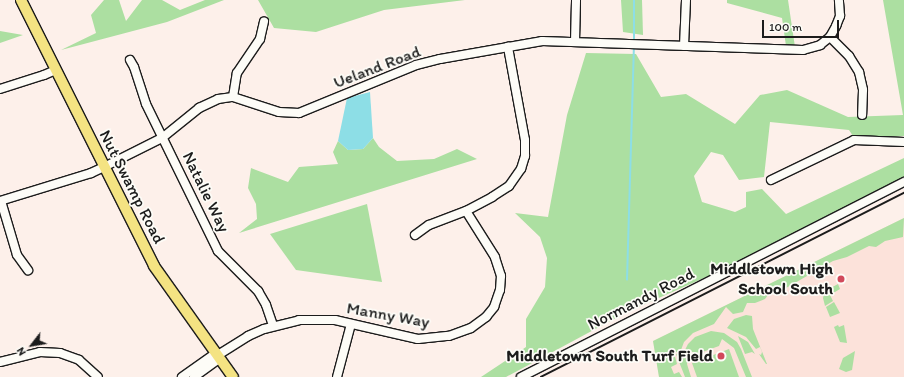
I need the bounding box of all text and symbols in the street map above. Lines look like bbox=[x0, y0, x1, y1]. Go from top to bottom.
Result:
scale bar bbox=[764, 12, 841, 38]
text: 100 m bbox=[769, 20, 802, 34]
street label: Ueland Road bbox=[331, 41, 423, 93]
street label: Nut Swamp Road bbox=[95, 127, 169, 247]
street label: Natalie Way bbox=[178, 149, 234, 235]
place label: Middletown High School South bbox=[710, 259, 833, 299]
street label: Normandy Road bbox=[585, 263, 697, 335]
marker: Middletown High School South bbox=[836, 274, 846, 284]
street label: Manny Way bbox=[345, 298, 431, 332]
north arrow bbox=[12, 325, 52, 365]
text: N bbox=[14, 345, 29, 358]
place label: Middletown South Turf Field bbox=[508, 346, 713, 366]
marker: Middletown South Turf Field bbox=[716, 351, 726, 361]

